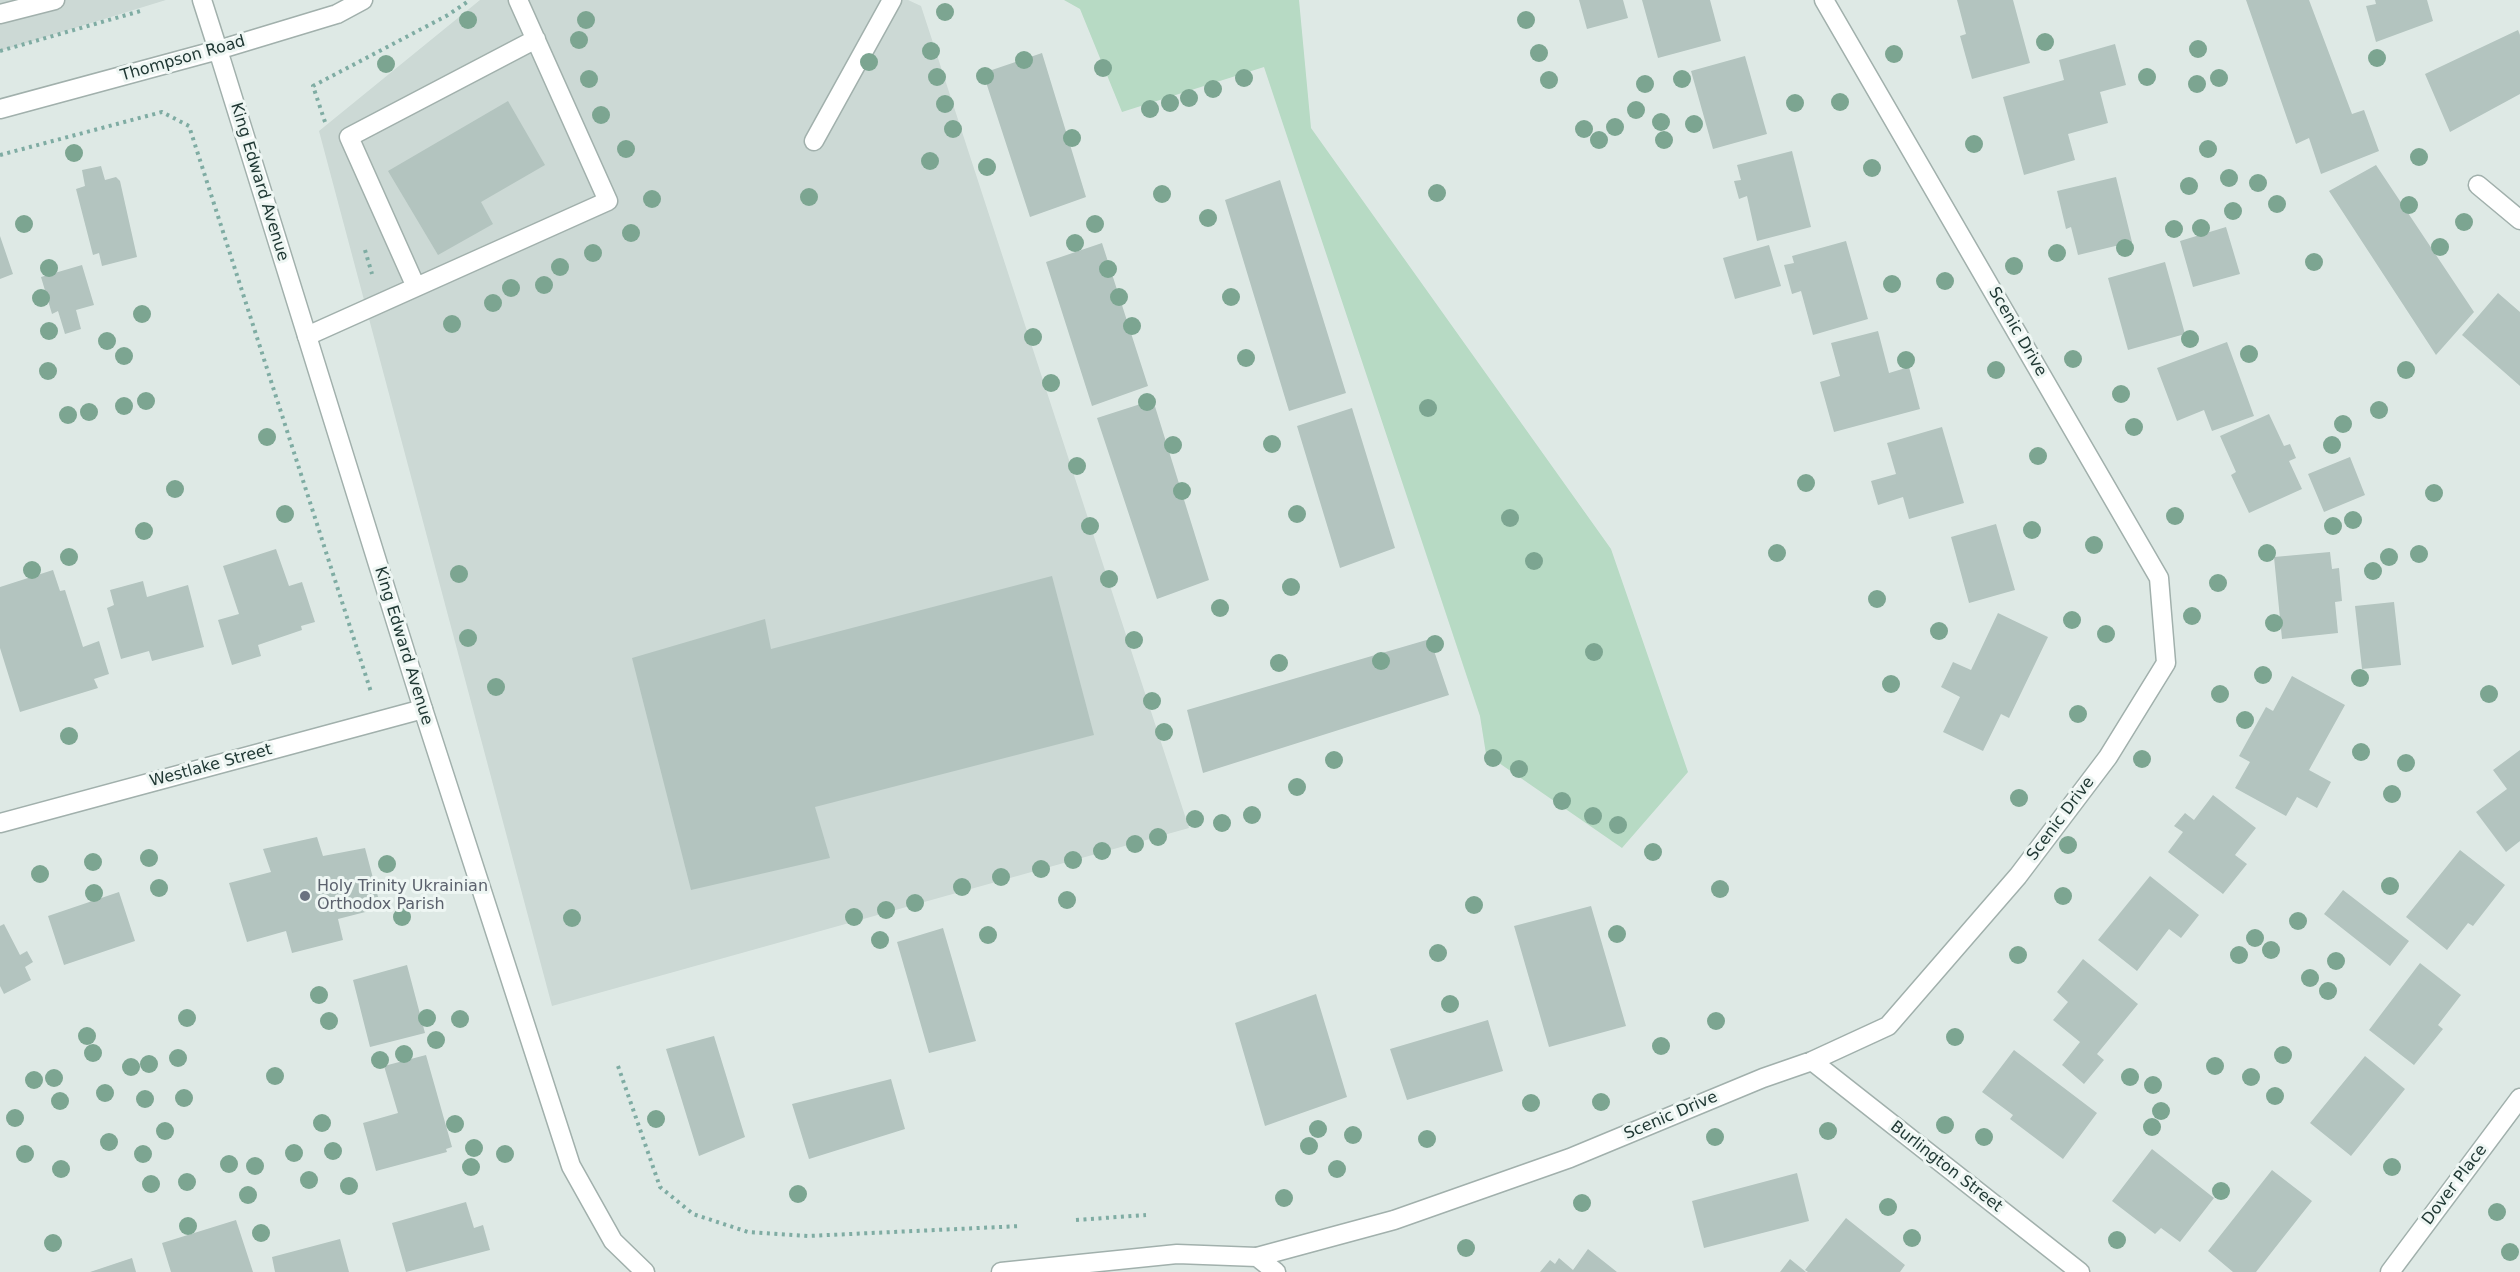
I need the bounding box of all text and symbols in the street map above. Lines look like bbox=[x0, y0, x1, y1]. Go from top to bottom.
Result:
street label: Thompson Road bbox=[118, 32, 248, 86]
street label: King Edward Avenue bbox=[226, 101, 292, 263]
street label: Scenic Drive bbox=[1984, 284, 2050, 380]
street label: King Edward Avenue bbox=[370, 565, 436, 727]
street label: Westlake Street bbox=[148, 740, 274, 792]
street label: Scenic Drive bbox=[2023, 773, 2099, 865]
place label: Holy Trinity Ukrainian Orthodox Parish bbox=[317, 877, 488, 915]
marker: Holy Trinity Ukrainian Orthodox Parish bbox=[298, 889, 312, 903]
street label: Scenic Drive bbox=[1621, 1088, 1721, 1144]
street label: Burlington Street bbox=[1886, 1117, 2006, 1217]
street label: Dover Place bbox=[2419, 1141, 2491, 1229]

